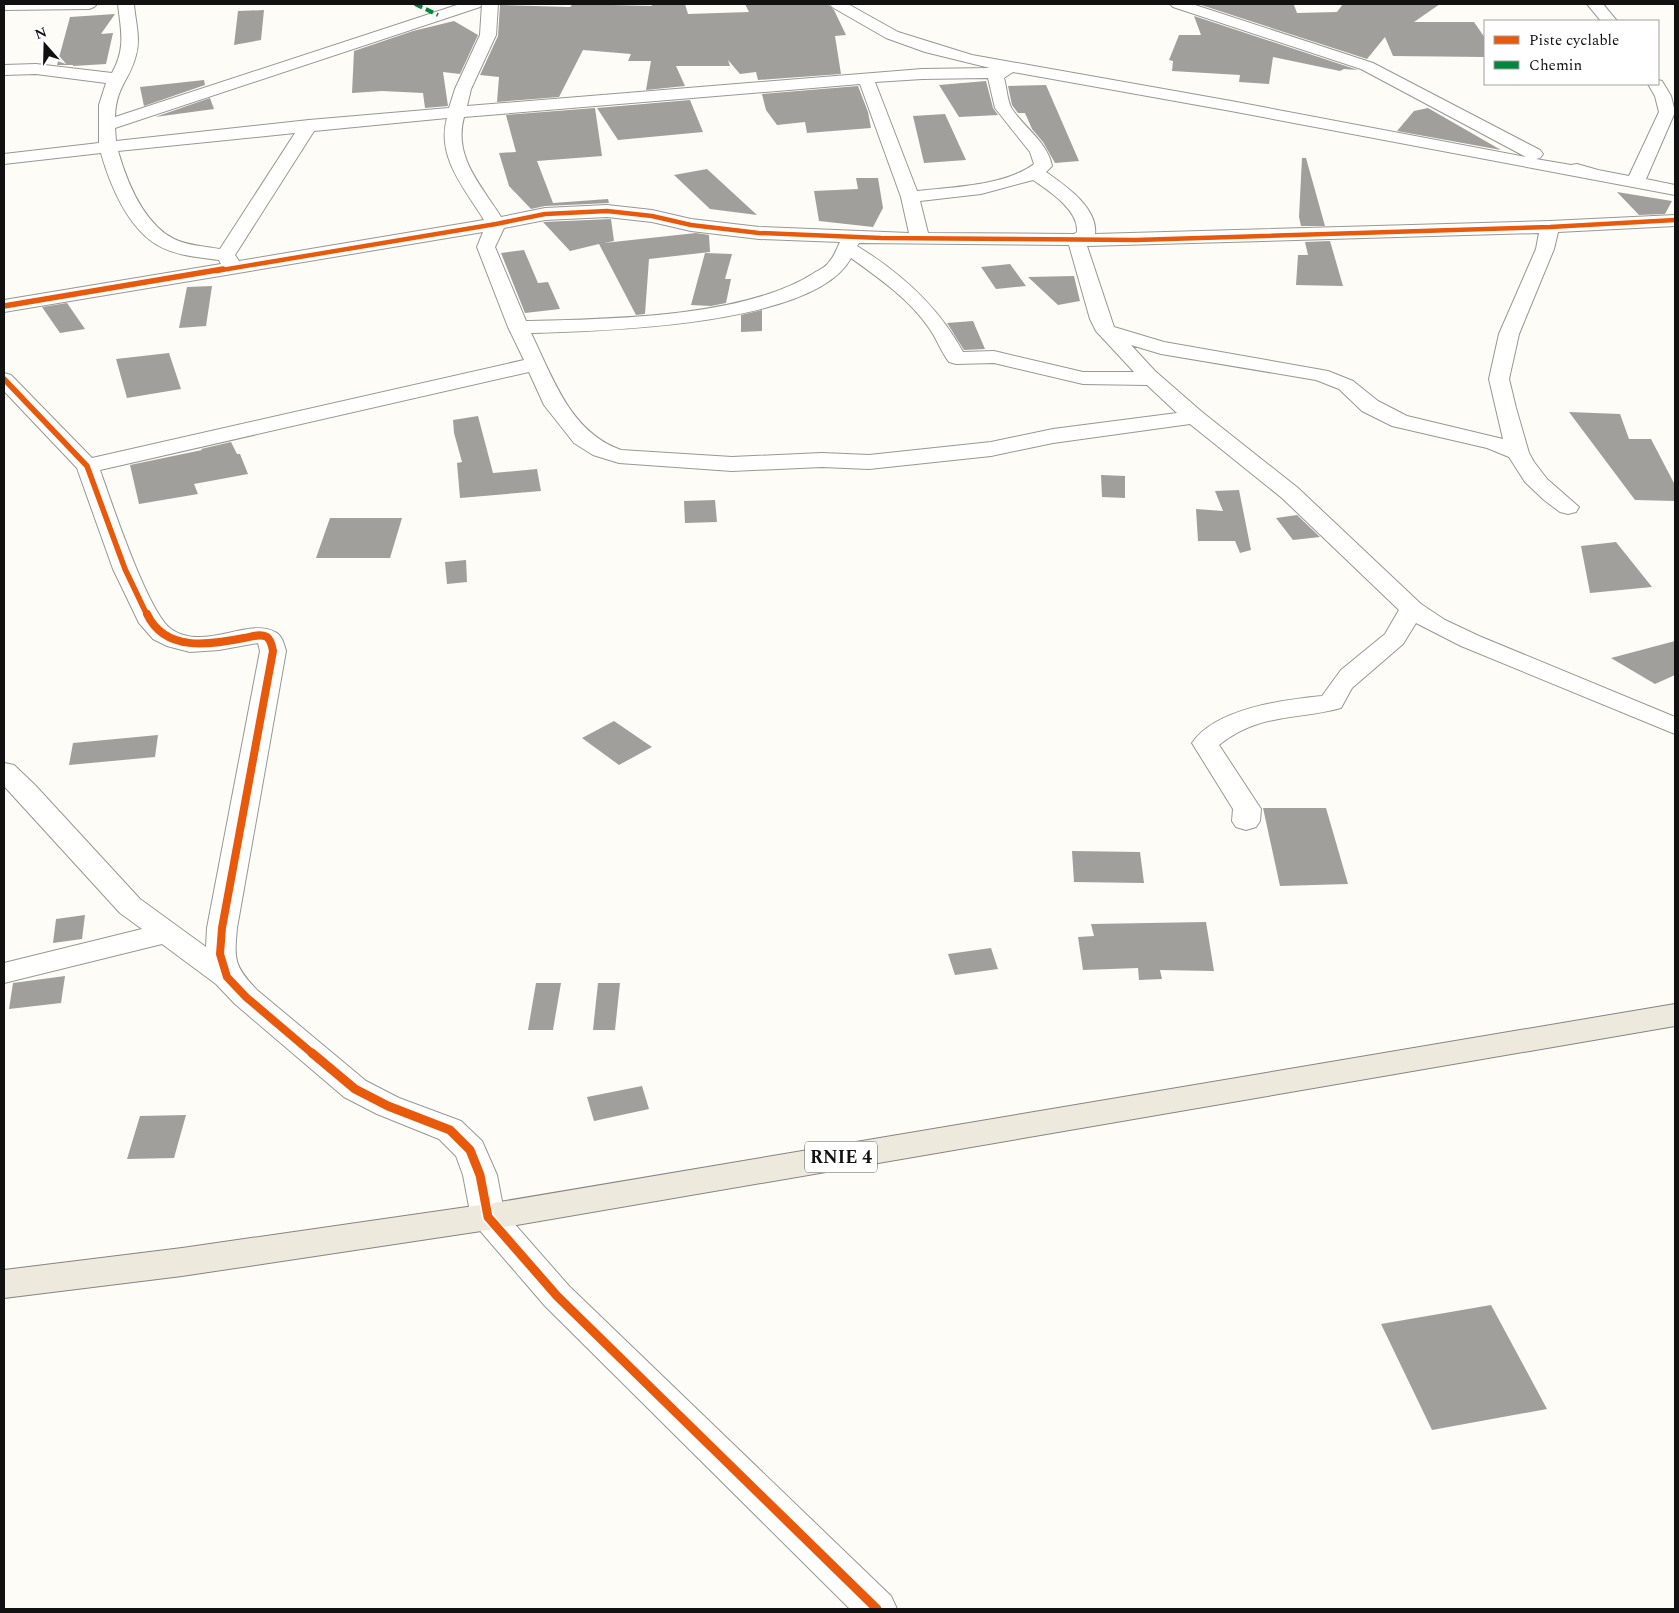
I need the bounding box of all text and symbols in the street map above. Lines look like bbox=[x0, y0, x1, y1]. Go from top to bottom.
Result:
north arrow bbox=[20, 20, 70, 70]
legend bbox=[1484, 20, 1659, 85]
text: N bbox=[32, 21, 50, 45]
text: Piste cyclable bbox=[1529, 29, 1619, 52]
text: Chemin bbox=[1529, 54, 1582, 77]
road number: RNIE 4 bbox=[805, 1142, 877, 1172]

